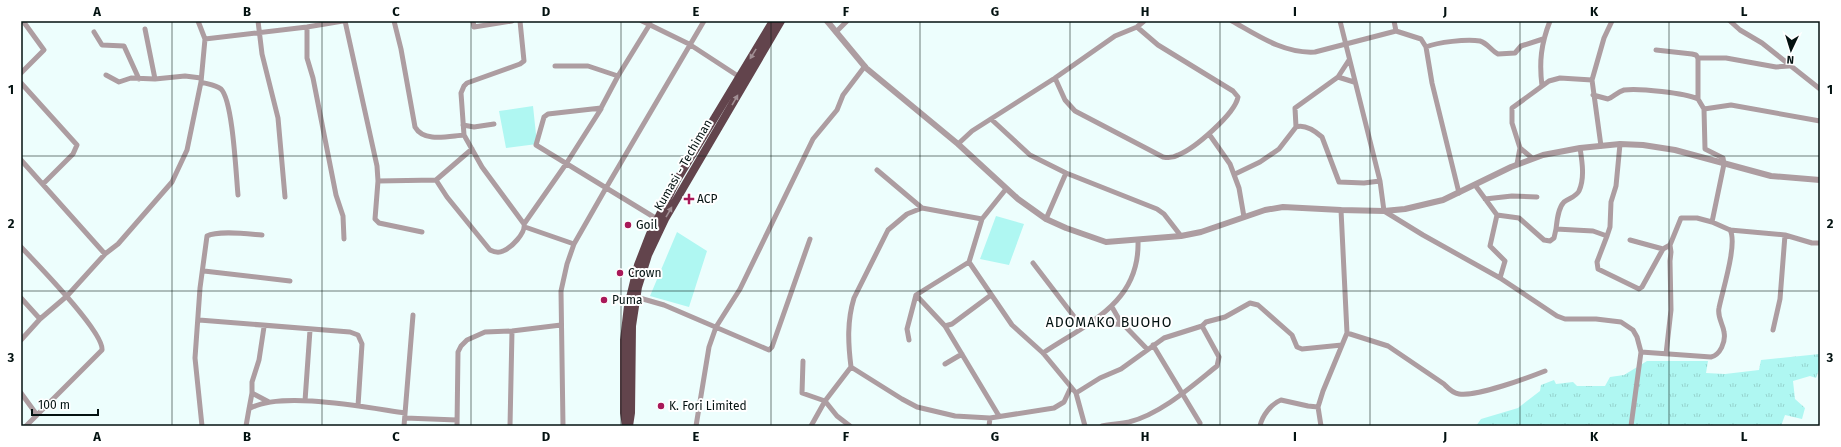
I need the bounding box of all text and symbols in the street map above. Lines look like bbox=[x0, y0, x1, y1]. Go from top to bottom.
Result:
text: A bbox=[92, 4, 101, 19]
text: B bbox=[243, 4, 251, 19]
text: C bbox=[392, 4, 400, 19]
text: D bbox=[542, 4, 551, 19]
text: E bbox=[693, 4, 700, 19]
text: F bbox=[843, 4, 850, 19]
text: G bbox=[991, 4, 999, 19]
text: H bbox=[1141, 4, 1149, 19]
text: I bbox=[1293, 4, 1297, 19]
text: J bbox=[1442, 4, 1447, 19]
text: K bbox=[1590, 4, 1599, 19]
text: L bbox=[1741, 4, 1748, 19]
north arrow bbox=[1771, 30, 1811, 70]
one-way arrow bbox=[749, 48, 756, 60]
text: N bbox=[1786, 53, 1794, 66]
text: 1 bbox=[8, 82, 14, 97]
text: 1 bbox=[1827, 82, 1833, 97]
one-way arrow bbox=[731, 94, 738, 106]
street label: Kumasi - Techiman bbox=[651, 117, 715, 213]
place label: ACP bbox=[697, 192, 717, 206]
marker: ACP bbox=[684, 194, 694, 204]
one-way arrow bbox=[665, 206, 672, 218]
text: 2 bbox=[8, 216, 15, 231]
text: 2 bbox=[1827, 216, 1834, 231]
place label: Goil bbox=[636, 218, 658, 232]
marker: Goil bbox=[623, 220, 633, 230]
place label: Crown bbox=[628, 266, 661, 280]
marker: Crown bbox=[615, 268, 625, 278]
place label: Puma bbox=[612, 293, 642, 307]
marker: Puma bbox=[599, 295, 609, 305]
district label: ADOMAKO BUOHO bbox=[1046, 314, 1172, 331]
text: 3 bbox=[7, 350, 15, 365]
text: 3 bbox=[1826, 350, 1834, 365]
scale bar bbox=[32, 391, 98, 417]
text: 100 m bbox=[38, 398, 70, 412]
place label: K. Fori Limited bbox=[669, 399, 747, 413]
marker: K. Fori Limited bbox=[656, 401, 666, 411]
text: A bbox=[92, 429, 101, 444]
text: B bbox=[243, 429, 251, 444]
text: C bbox=[392, 429, 400, 444]
text: D bbox=[542, 429, 551, 444]
text: E bbox=[693, 429, 700, 444]
text: F bbox=[843, 429, 850, 444]
text: G bbox=[991, 429, 999, 444]
text: H bbox=[1141, 429, 1149, 444]
text: I bbox=[1293, 429, 1297, 444]
text: J bbox=[1442, 429, 1447, 444]
text: K bbox=[1590, 429, 1599, 444]
text: L bbox=[1741, 429, 1748, 444]

